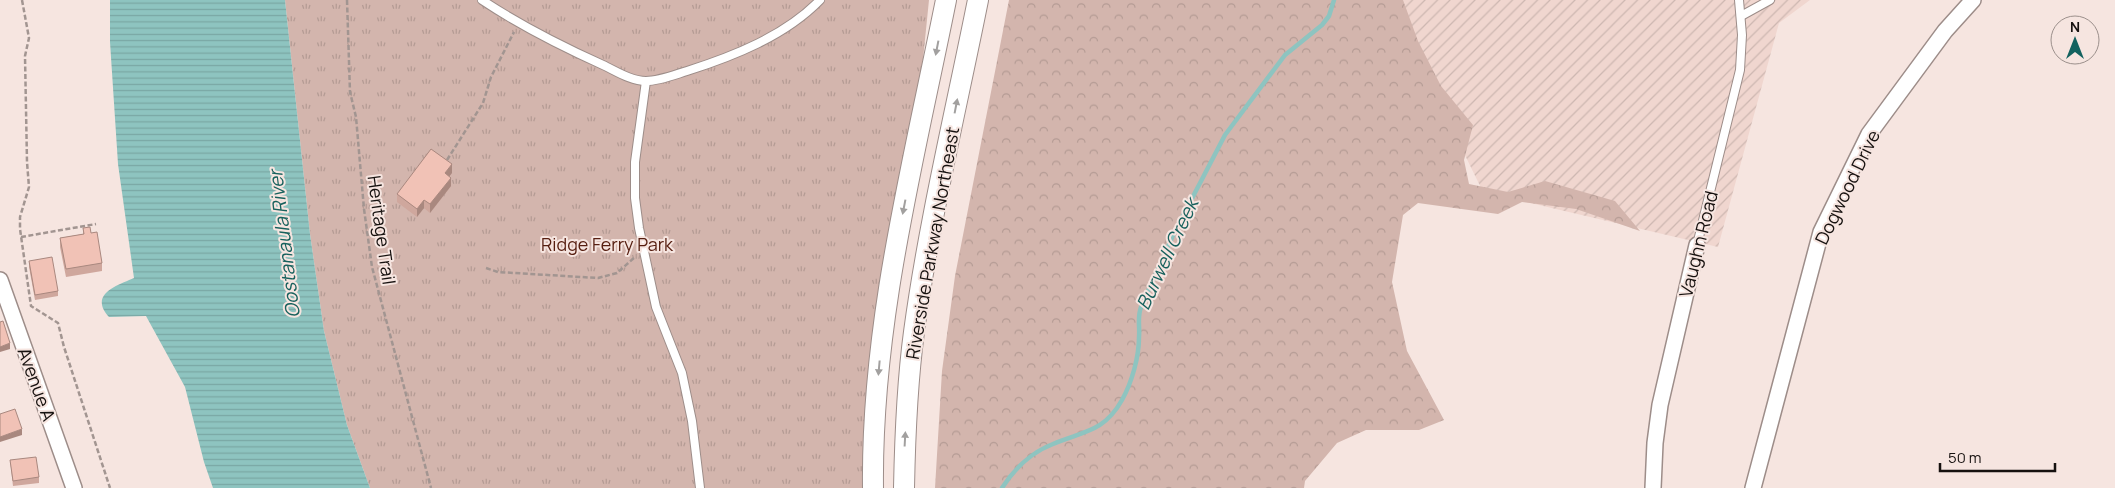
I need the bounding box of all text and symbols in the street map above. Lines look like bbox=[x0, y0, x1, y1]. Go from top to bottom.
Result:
north arrow bbox=[2050, 15, 2100, 65]
text: N bbox=[2070, 17, 2080, 36]
one-way arrow bbox=[932, 40, 940, 56]
one-way arrow bbox=[953, 98, 961, 114]
street label: Riverside Parkway Northeast bbox=[900, 125, 964, 361]
street label: Dogwood Drive bbox=[1809, 126, 1885, 248]
water label: Oostanaula River bbox=[262, 167, 306, 319]
street label: Heritage Trail bbox=[362, 174, 402, 286]
street label: Vaughn Road bbox=[1673, 188, 1723, 300]
water label: Burwell Creek bbox=[1130, 192, 1205, 314]
one-way arrow bbox=[900, 199, 908, 215]
park label: Ridge Ferry Park bbox=[541, 232, 674, 256]
street label: Avenue A bbox=[13, 344, 62, 425]
one-way arrow bbox=[875, 360, 883, 376]
one-way arrow bbox=[901, 431, 909, 447]
scale bar bbox=[1940, 440, 2055, 472]
text: 50 m bbox=[1948, 447, 1982, 468]

